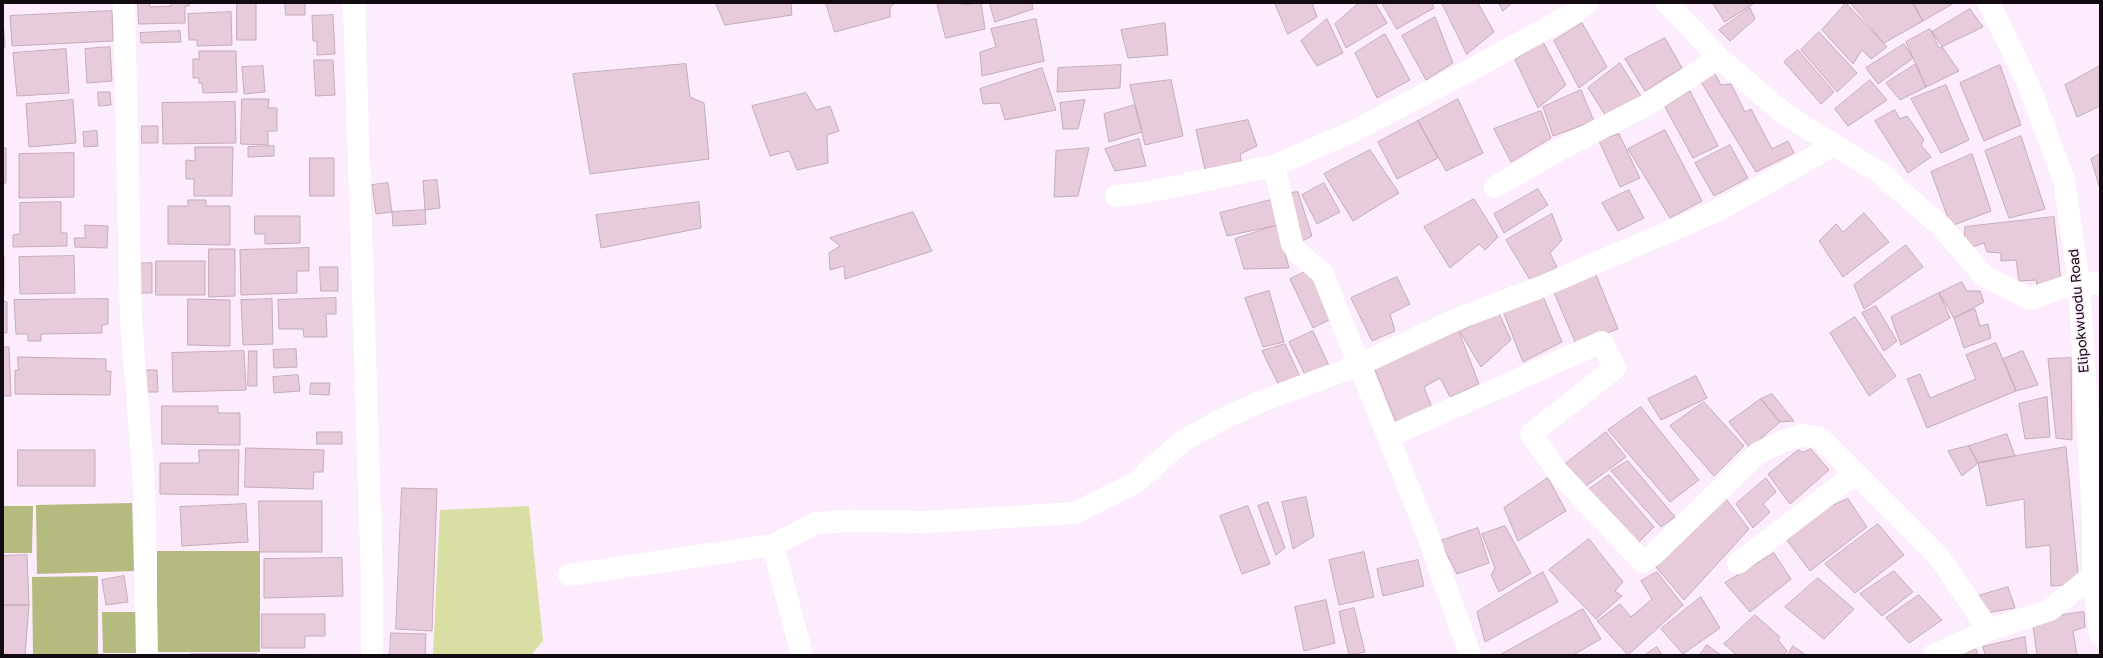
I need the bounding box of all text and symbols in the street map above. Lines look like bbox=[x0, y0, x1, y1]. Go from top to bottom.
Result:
street label: Elipokwuodu Road bbox=[2065, 248, 2093, 374]

